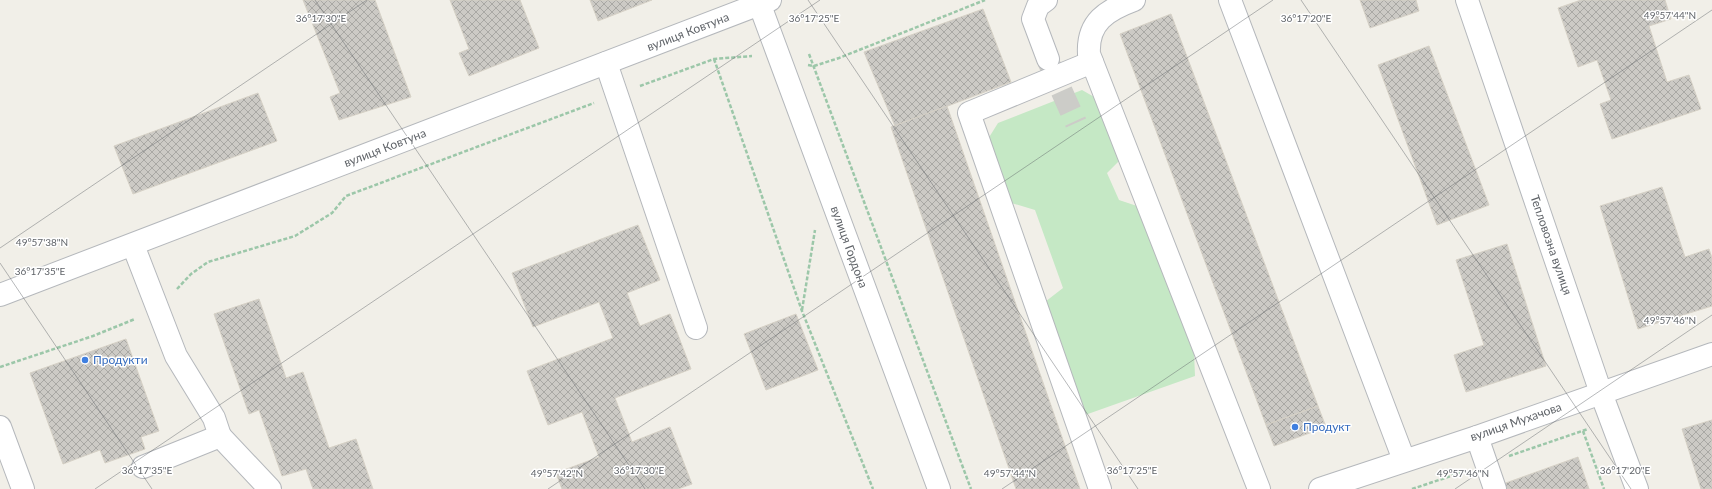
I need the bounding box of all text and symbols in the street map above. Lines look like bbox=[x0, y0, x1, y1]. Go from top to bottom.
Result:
street label: вулиця Ковтуна bbox=[645, 9, 731, 54]
text: 49°57'44"N bbox=[1644, 9, 1696, 21]
text: 36°17'30"E bbox=[296, 12, 346, 24]
text: 36°17'25"E bbox=[789, 12, 839, 24]
text: 36°17'20"E bbox=[1281, 12, 1331, 24]
street label: вулиця Ковтуна bbox=[342, 125, 428, 170]
street label: Тепловозна вулиця bbox=[1527, 193, 1576, 297]
street label: вулиця Гордона bbox=[828, 204, 871, 290]
text: 49°57'38"N bbox=[16, 236, 68, 248]
text: 36°17'35"E bbox=[15, 265, 65, 277]
text: 49°57'46"N bbox=[1644, 314, 1696, 326]
place label: Продукти bbox=[93, 352, 148, 367]
marker: Продукти bbox=[80, 355, 90, 365]
street label: вулиця Мухачова bbox=[1468, 399, 1564, 444]
place label: Продукт bbox=[1303, 419, 1351, 434]
marker: Продукт bbox=[1290, 422, 1300, 432]
text: 36°17'35"E bbox=[122, 464, 172, 476]
text: 36°17'30"E bbox=[614, 464, 664, 476]
text: 36°17'25"E bbox=[1107, 464, 1157, 476]
text: 36°17'20"E bbox=[1600, 464, 1650, 476]
text: 49°57'42"N bbox=[531, 467, 583, 479]
text: 49°57'44"N bbox=[984, 467, 1036, 479]
text: 49°57'46"N bbox=[1437, 467, 1489, 479]

